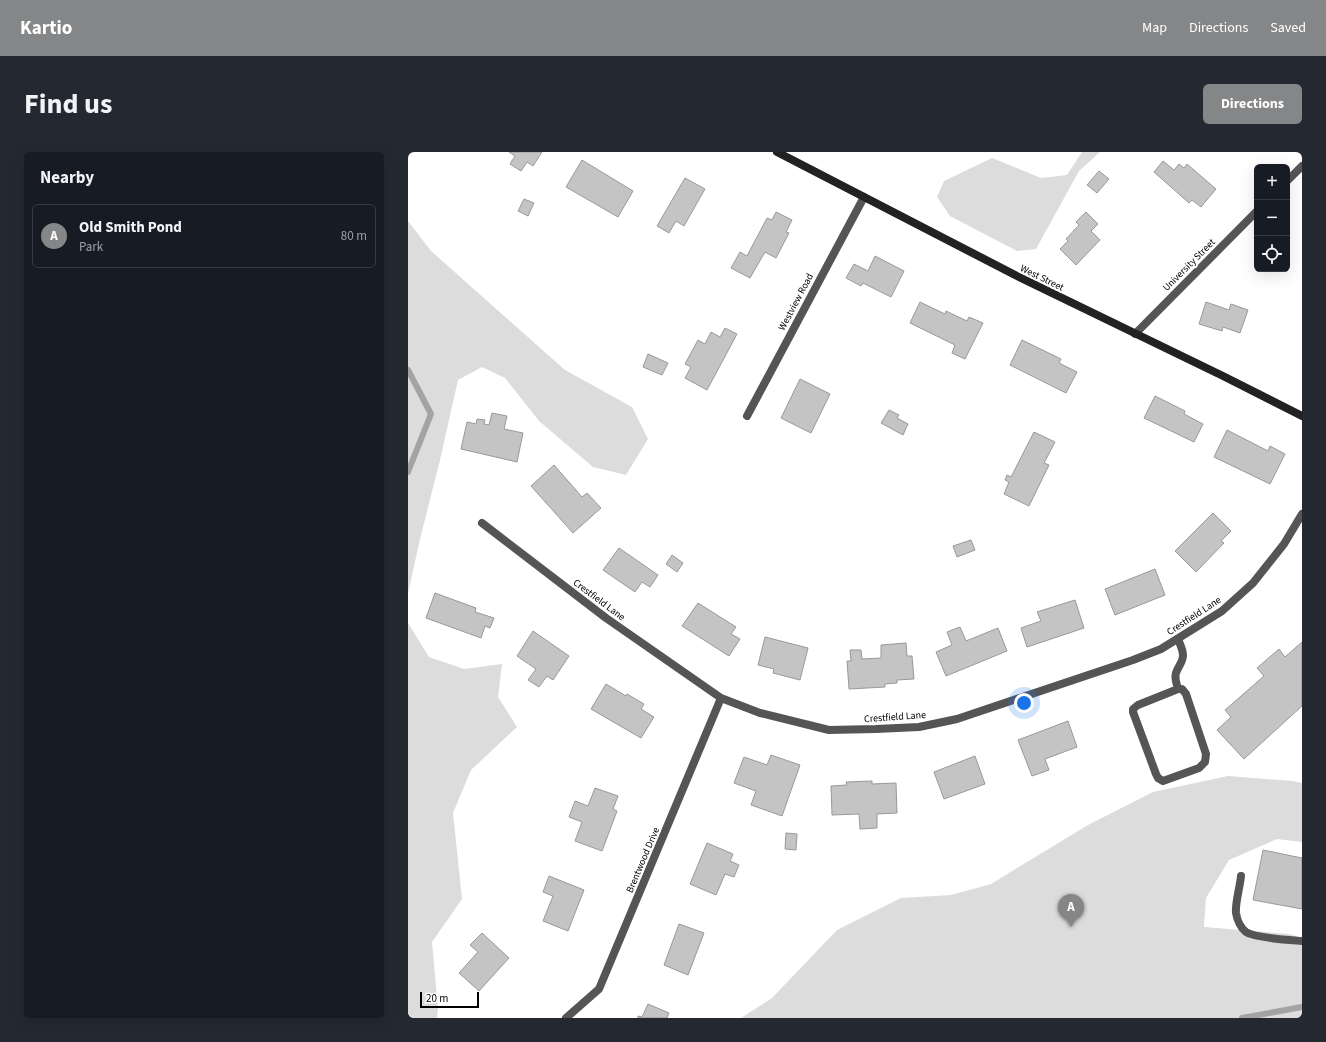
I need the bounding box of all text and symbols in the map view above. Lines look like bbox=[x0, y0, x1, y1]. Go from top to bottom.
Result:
text: Kartio bbox=[20, 15, 72, 42]
text: Map bbox=[1142, 18, 1167, 38]
text: Directions bbox=[1189, 18, 1248, 38]
text: Saved bbox=[1270, 18, 1306, 38]
text: Find us bbox=[24, 84, 112, 124]
button: Directions bbox=[1203, 84, 1302, 124]
map controls bbox=[1254, 164, 1290, 272]
button: + bbox=[1254, 164, 1290, 200]
text: Nearby bbox=[40, 166, 94, 190]
button: − bbox=[1254, 200, 1290, 236]
text: Old Smith Pond bbox=[79, 217, 182, 238]
text: A bbox=[50, 227, 58, 245]
text: 80 m bbox=[341, 227, 367, 245]
street label: University Street bbox=[1160, 235, 1219, 294]
button: locate bbox=[1254, 236, 1290, 272]
text: Park bbox=[79, 238, 103, 256]
street label: West Street bbox=[1018, 261, 1067, 295]
street label: Westview Road bbox=[775, 271, 817, 333]
street label: Crestfield Lane bbox=[570, 576, 628, 624]
street label: Crestfield Lane bbox=[1164, 593, 1224, 639]
your location bbox=[1014, 693, 1034, 713]
street label: Crestfield Lane bbox=[864, 708, 927, 726]
street label: Brentwood Drive bbox=[623, 825, 663, 895]
pin: A bbox=[1058, 894, 1084, 927]
scale bar bbox=[420, 990, 479, 1009]
text: 20 m bbox=[426, 991, 448, 1006]

